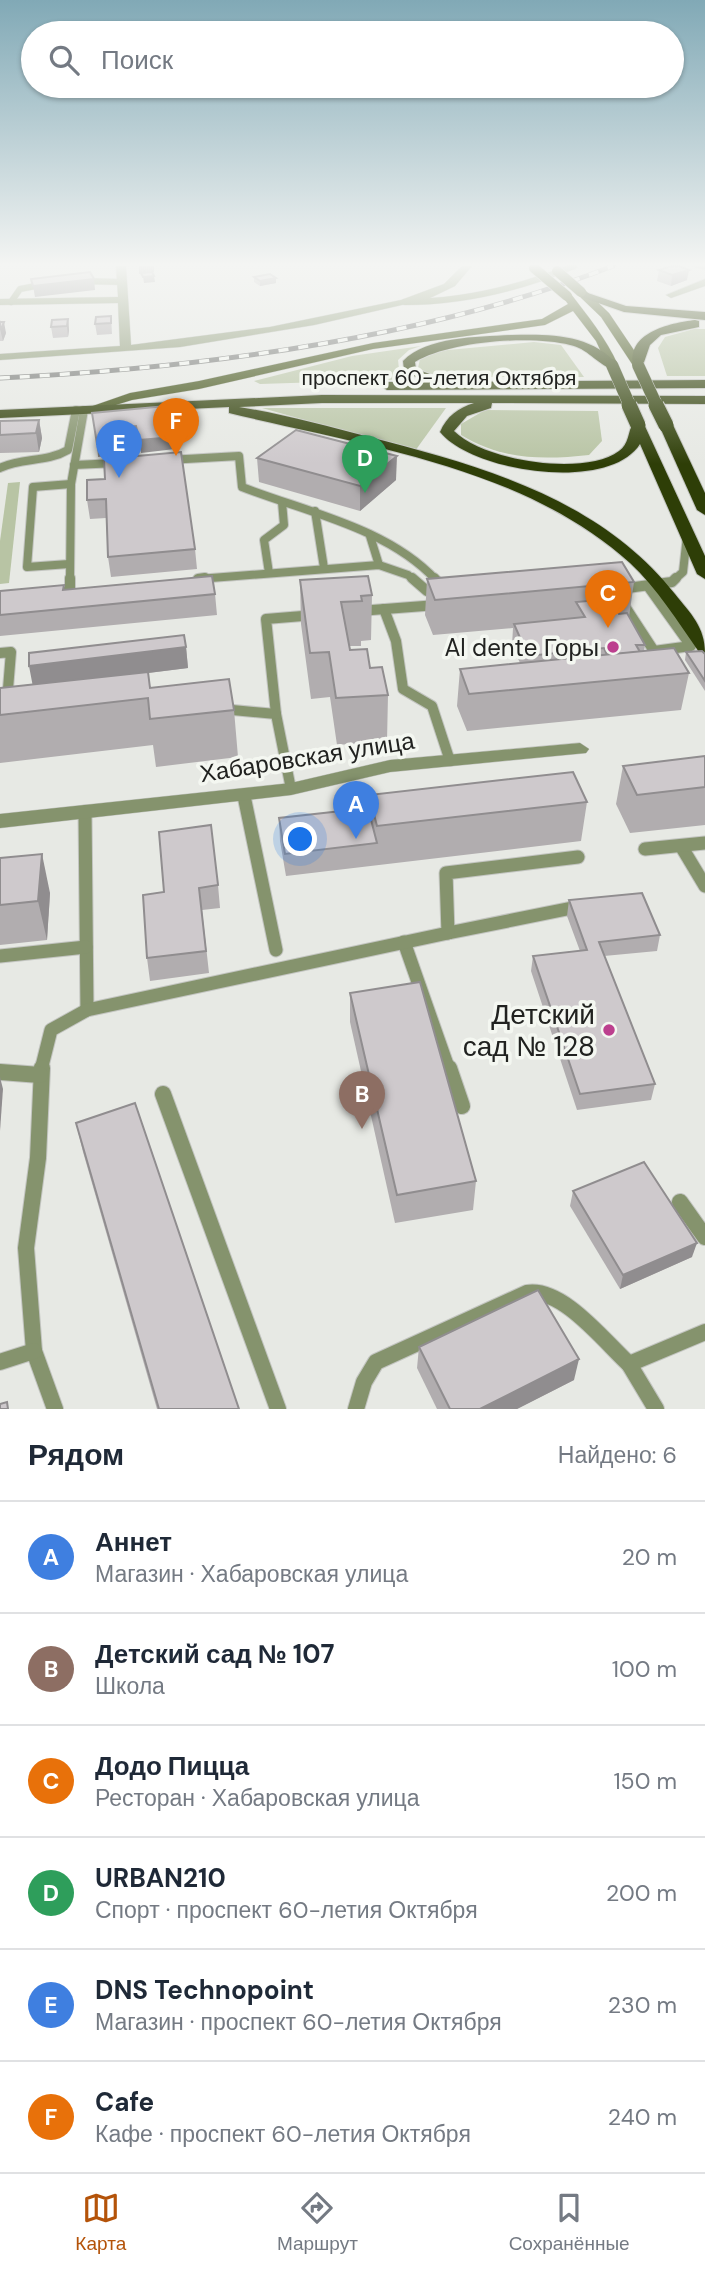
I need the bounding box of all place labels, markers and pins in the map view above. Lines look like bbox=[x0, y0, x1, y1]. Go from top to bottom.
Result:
pin: F bbox=[153, 398, 199, 456]
pin: E bbox=[96, 420, 142, 478]
pin: D bbox=[342, 435, 388, 493]
pin: C bbox=[585, 570, 631, 628]
place label: Al dente Горы bbox=[444, 632, 599, 663]
marker: Al dente Горы bbox=[605, 639, 621, 655]
pin: A bbox=[333, 781, 379, 839]
place label: Детский сад № 128 bbox=[463, 996, 595, 1065]
marker: Детский сад № 128 bbox=[601, 1022, 617, 1038]
pin: B bbox=[339, 1071, 385, 1129]

